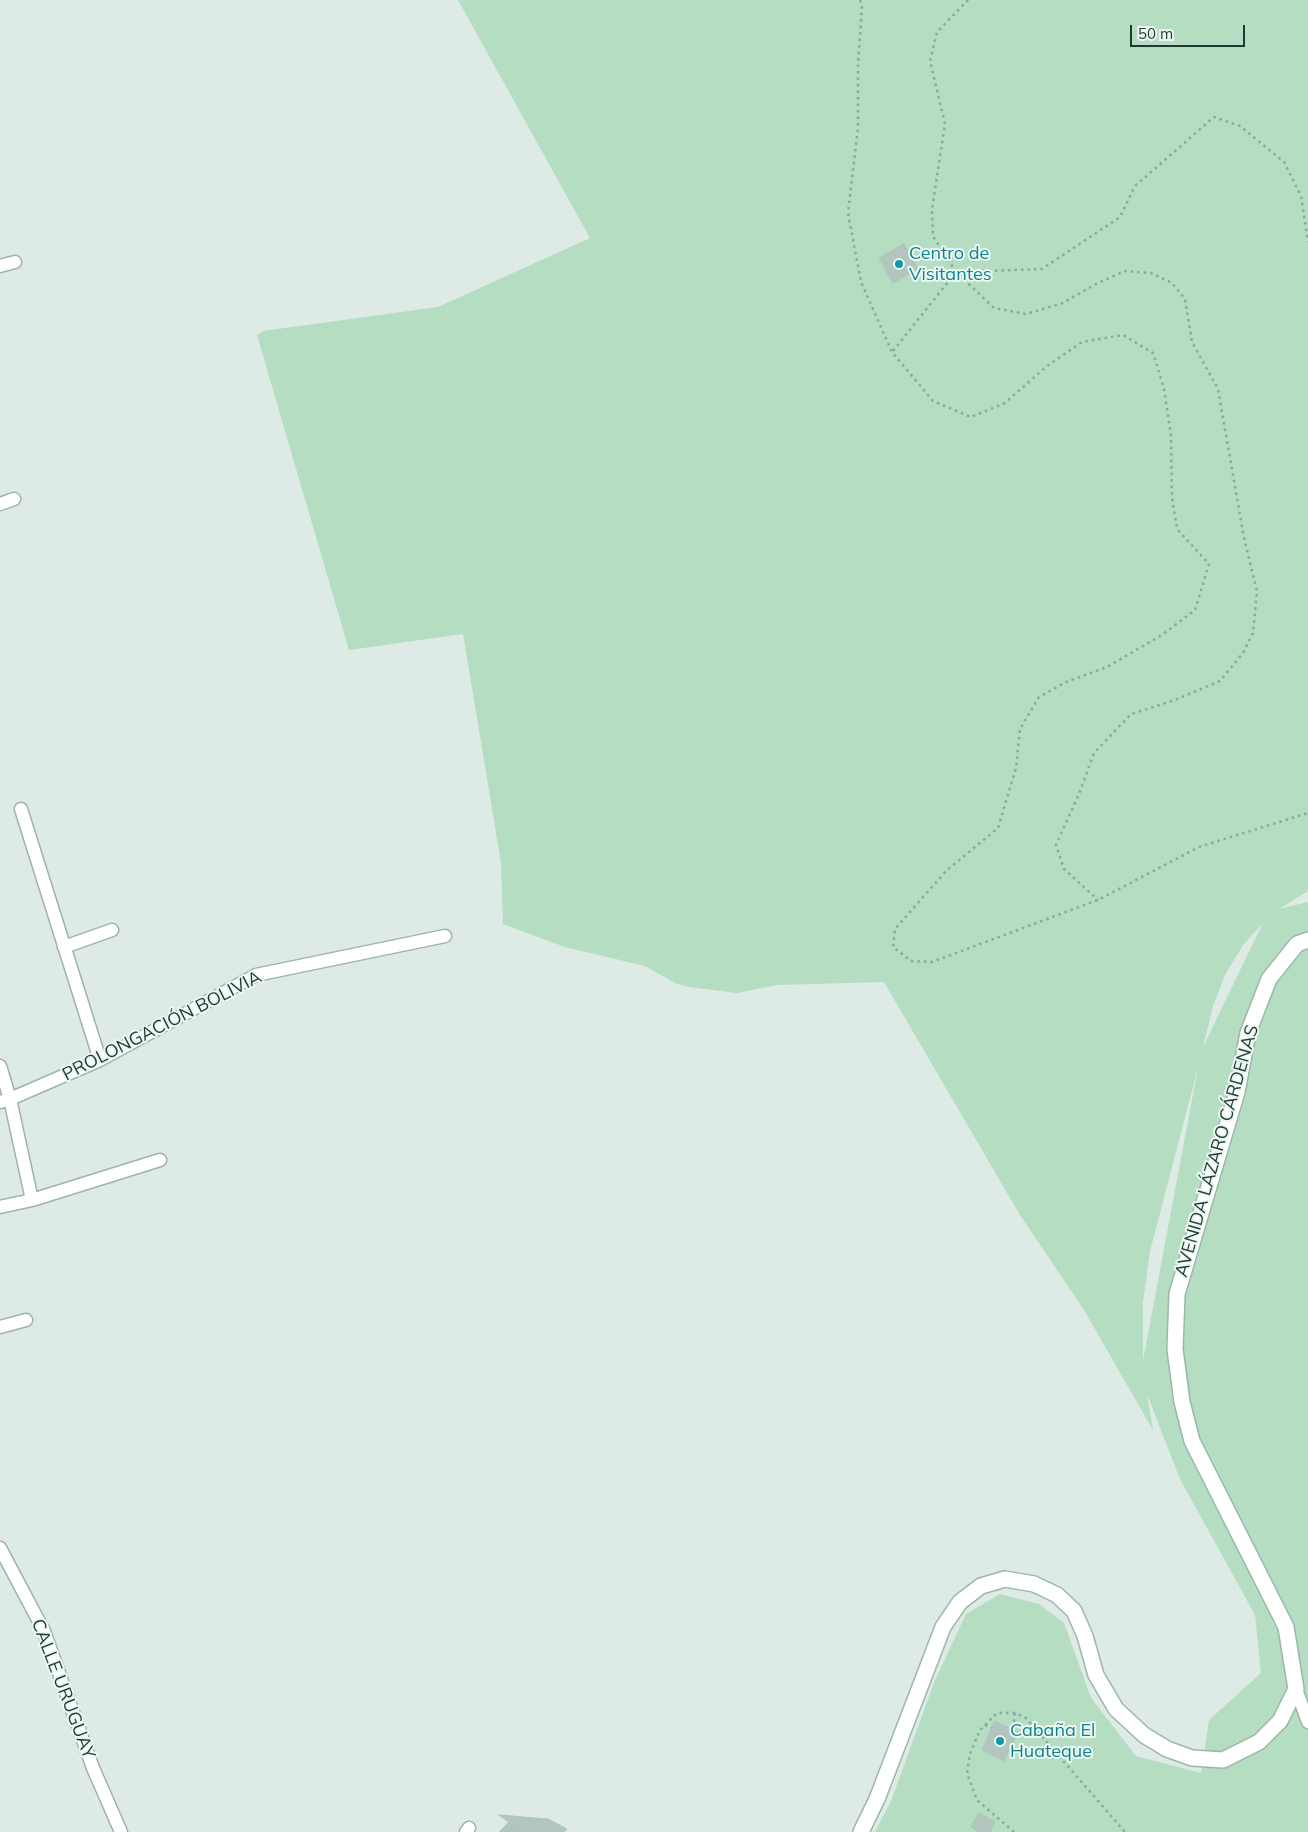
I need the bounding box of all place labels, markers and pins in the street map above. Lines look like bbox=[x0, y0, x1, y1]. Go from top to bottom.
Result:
place label: Centro de Visitantes bbox=[909, 243, 992, 286]
marker: Centro de Visitantes bbox=[893, 258, 905, 270]
place label: Cabaña El Huateque bbox=[1010, 1720, 1095, 1762]
marker: Cabaña El Huateque bbox=[994, 1735, 1006, 1747]

